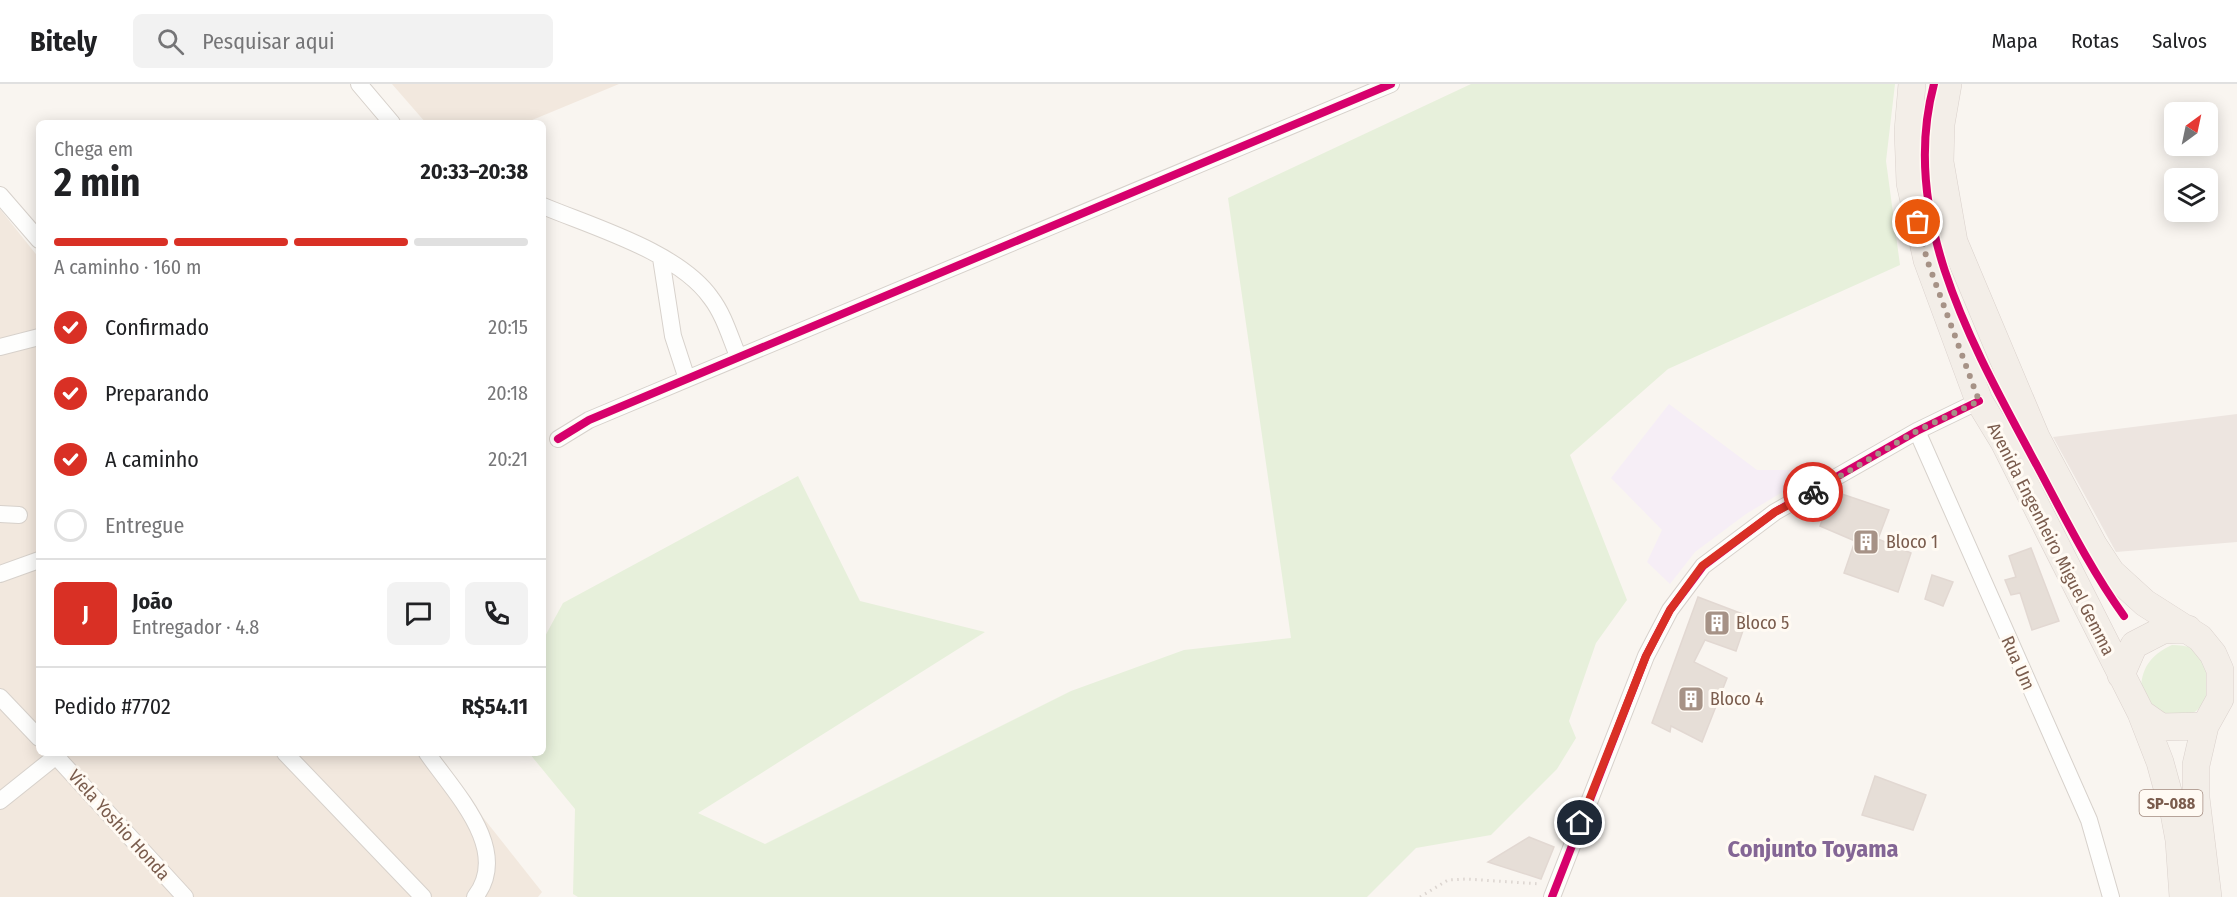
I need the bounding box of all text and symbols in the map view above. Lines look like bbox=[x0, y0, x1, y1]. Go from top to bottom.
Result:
search box bbox=[133, 14, 553, 68]
text: Bitely bbox=[30, 25, 97, 58]
icon: search bbox=[154, 25, 187, 58]
text: Pesquisar aqui bbox=[202, 28, 335, 55]
text: Mapa bbox=[1991, 28, 2038, 54]
text: Rotas bbox=[2071, 28, 2119, 54]
text: Salvos bbox=[2152, 28, 2207, 54]
north arrow bbox=[2164, 102, 2218, 156]
map controls bbox=[2164, 102, 2218, 222]
text: Chega em bbox=[54, 137, 133, 161]
text: 20:33–20:38 bbox=[421, 158, 528, 185]
text: 2 min bbox=[54, 160, 140, 206]
button: layers bbox=[2164, 168, 2218, 222]
pin bbox=[1892, 196, 1943, 247]
icon: bag bbox=[1901, 205, 1934, 238]
text: A caminho · 160 m bbox=[54, 255, 201, 279]
icon: check bbox=[54, 311, 87, 344]
text: Confirmado bbox=[105, 314, 209, 341]
text: 20:15 bbox=[488, 315, 528, 339]
icon: check bbox=[54, 377, 87, 410]
text: Preparando bbox=[105, 380, 209, 407]
text: 20:18 bbox=[488, 381, 528, 405]
street label: Avenida Engenheiro Miguel Gemma bbox=[1983, 419, 2120, 659]
icon: check bbox=[54, 443, 87, 476]
text: A caminho bbox=[105, 446, 199, 473]
text: 20:21 bbox=[488, 447, 528, 471]
courier bbox=[1783, 462, 1843, 522]
icon: bike bbox=[1797, 476, 1830, 509]
text: Entregue bbox=[105, 512, 184, 539]
building icon: Bloco 1 bbox=[1851, 527, 1881, 557]
place label: Bloco 1 bbox=[1886, 531, 1938, 553]
button: chat bbox=[387, 582, 450, 645]
button: phone bbox=[465, 582, 528, 645]
text: João bbox=[132, 588, 173, 615]
text: J bbox=[82, 600, 89, 627]
building icon: Bloco 5 bbox=[1702, 608, 1732, 638]
place label: Bloco 5 bbox=[1736, 612, 1789, 634]
text: Entregador · 4.8 bbox=[132, 615, 259, 639]
street label: Rua Um bbox=[1996, 633, 2040, 693]
building icon: Bloco 4 bbox=[1676, 684, 1706, 714]
place label: Bloco 4 bbox=[1710, 688, 1764, 710]
text: Pedido #7702 bbox=[54, 693, 171, 720]
text: R$54.11 bbox=[462, 693, 528, 720]
street label: Viela Yoshio Honda bbox=[64, 765, 175, 885]
road number: SP-088 bbox=[2140, 790, 2202, 816]
pin bbox=[1554, 797, 1605, 848]
icon: home bbox=[1563, 806, 1596, 839]
district label: Conjunto Toyama bbox=[1728, 835, 1898, 863]

